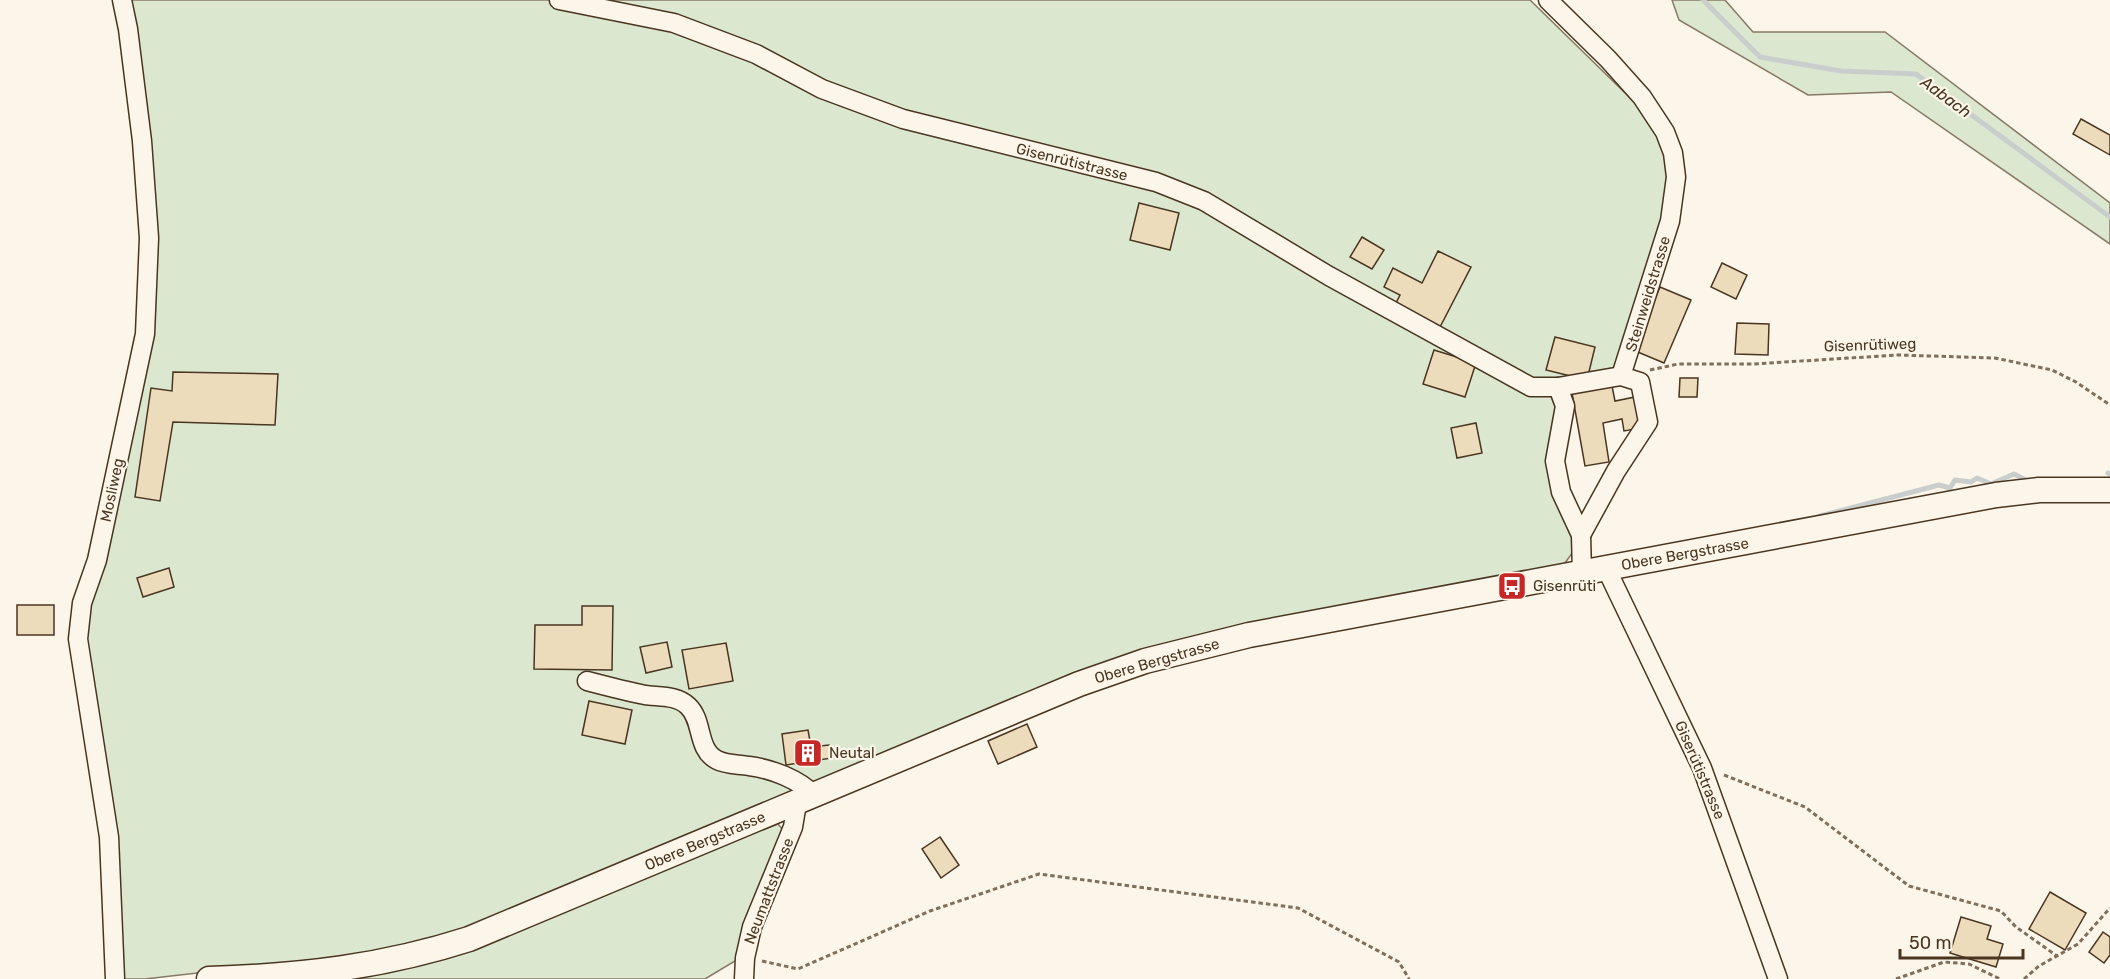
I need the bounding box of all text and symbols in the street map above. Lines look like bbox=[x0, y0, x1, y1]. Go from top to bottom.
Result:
water label: Aabach bbox=[1916, 72, 1975, 122]
street label: Gisenrütistrasse bbox=[1014, 139, 1130, 185]
street label: Steinweidstrasse bbox=[1622, 234, 1674, 354]
street label: Gisenrütiweg bbox=[1824, 334, 1916, 356]
street label: Mosliweg bbox=[96, 457, 128, 523]
street label: Obere Bergstrasse bbox=[1620, 534, 1750, 574]
bus stop icon: Gisenrüti bbox=[1496, 570, 1528, 602]
place label: Gisenrüti bbox=[1533, 577, 1596, 595]
street label: Obere Bergstrasse bbox=[1092, 635, 1222, 687]
street label: Giserütistrasse bbox=[1671, 718, 1729, 822]
building icon: Neutal bbox=[792, 737, 824, 769]
place label: Neutal bbox=[829, 744, 875, 762]
street label: Obere Bergstrasse bbox=[642, 807, 768, 875]
street label: Neumattstrasse bbox=[740, 835, 798, 947]
scale bar bbox=[1900, 922, 2023, 960]
text: 50 m bbox=[1909, 932, 1952, 954]

